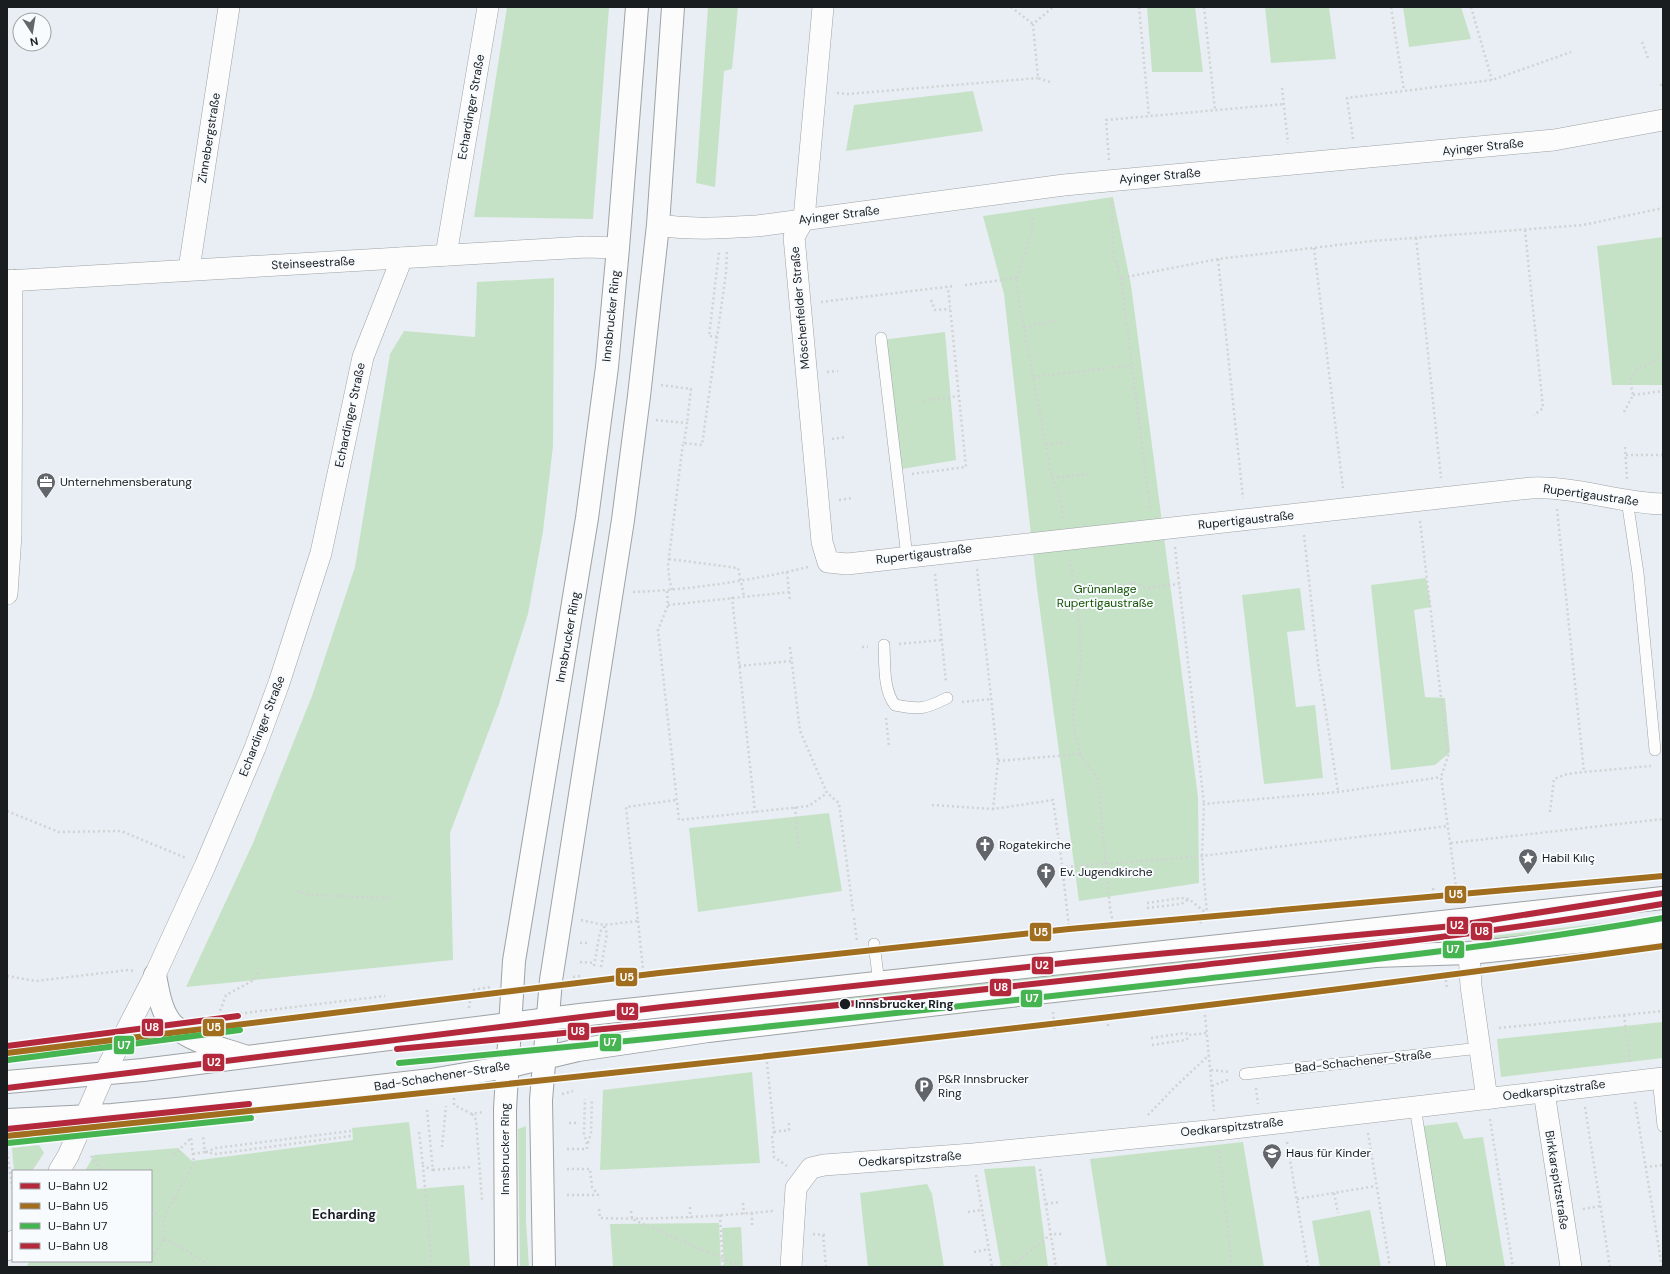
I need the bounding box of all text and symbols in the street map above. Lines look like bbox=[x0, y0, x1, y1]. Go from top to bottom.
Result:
north arrow bbox=[12, 12, 52, 52]
text: N bbox=[29, 34, 39, 49]
street label: Echardinger Straße bbox=[454, 53, 488, 161]
street label: Zinnebergstraße bbox=[194, 91, 224, 184]
street label: Ayinger Straße bbox=[1441, 135, 1525, 159]
street label: Ayinger Straße bbox=[1119, 164, 1202, 188]
street label: Ayinger Straße bbox=[797, 202, 881, 228]
street label: Möschenfelder Straße bbox=[787, 246, 813, 370]
street label: Steinseestraße bbox=[271, 253, 355, 273]
street label: Innsbrucker Ring bbox=[598, 269, 624, 363]
street label: Echardinger Straße bbox=[331, 361, 369, 469]
office icon: Unternehmensberatung bbox=[35, 471, 57, 499]
place label: Unternehmensberatung bbox=[60, 474, 192, 490]
street label: Rupertigaustraße bbox=[1542, 480, 1640, 510]
street label: Rupertigaustraße bbox=[1197, 507, 1295, 533]
street label: Rupertigaustraße bbox=[875, 540, 973, 568]
park label: Grünanlage Rupertigaustraße bbox=[1057, 581, 1153, 611]
street label: Innsbrucker Ring bbox=[552, 590, 584, 684]
street label: Echardinger Straße bbox=[235, 673, 289, 779]
church icon: Rogatekirche bbox=[974, 834, 996, 862]
place label: Rogatekirche bbox=[999, 837, 1071, 853]
place icon: Habil Kılıç bbox=[1517, 847, 1539, 875]
place label: Habil Kılıç bbox=[1542, 850, 1595, 866]
church icon: Ev. Jugendkirche bbox=[1035, 861, 1057, 889]
place label: Ev. Jugendkirche bbox=[1060, 864, 1153, 880]
line badge: U5 bbox=[1444, 885, 1467, 904]
text: U5 bbox=[1449, 887, 1463, 901]
line badge: U2 bbox=[1446, 916, 1469, 935]
text: U2 bbox=[1450, 918, 1464, 932]
line badge: U5 bbox=[1029, 922, 1052, 942]
line badge: U8 bbox=[1470, 922, 1493, 941]
text: U8 bbox=[1475, 924, 1489, 938]
text: U5 bbox=[1034, 925, 1048, 939]
line badge: U7 bbox=[1442, 940, 1465, 959]
text: U7 bbox=[1446, 942, 1460, 956]
line badge: U2 bbox=[1031, 956, 1054, 975]
text: U2 bbox=[1035, 958, 1049, 972]
line badge: U5 bbox=[615, 967, 638, 987]
text: U5 bbox=[620, 970, 634, 984]
line badge: U8 bbox=[989, 978, 1012, 997]
text: U8 bbox=[994, 980, 1008, 994]
line badge: U7 bbox=[1020, 989, 1043, 1008]
text: U7 bbox=[1025, 991, 1039, 1005]
place label: Innsbrucker Ring bbox=[855, 996, 954, 1012]
marker: Innsbrucker Ring bbox=[838, 997, 852, 1011]
line badge: U2 bbox=[616, 1002, 639, 1021]
text: U2 bbox=[621, 1004, 635, 1018]
line badge: U8 bbox=[141, 1018, 164, 1037]
line badge: U5 bbox=[202, 1018, 225, 1037]
text: U8 bbox=[145, 1020, 159, 1034]
text: U5 bbox=[207, 1020, 221, 1034]
line badge: U8 bbox=[567, 1022, 590, 1041]
text: U8 bbox=[571, 1024, 585, 1038]
line badge: U7 bbox=[599, 1033, 622, 1052]
line badge: U7 bbox=[113, 1035, 135, 1055]
text: U7 bbox=[603, 1035, 617, 1049]
text: U7 bbox=[117, 1038, 131, 1052]
street label: Bad-Schachener-Straße bbox=[1294, 1046, 1432, 1076]
line badge: U2 bbox=[202, 1053, 225, 1072]
text: U2 bbox=[207, 1055, 221, 1069]
street label: Bad-Schachener-Straße bbox=[373, 1057, 511, 1095]
place label: P&R Innsbrucker Ring bbox=[938, 1071, 1029, 1101]
parking icon: P&R Innsbrucker Ring bbox=[913, 1075, 935, 1103]
street label: Oedkarspitzstraße bbox=[1502, 1076, 1606, 1104]
street label: Innsbrucker Ring bbox=[497, 1103, 513, 1195]
street label: Oedkarspitzstraße bbox=[1180, 1114, 1284, 1140]
street label: Birkkarspitzstraße bbox=[1541, 1129, 1573, 1231]
school or university icon: Haus für Kinder bbox=[1261, 1142, 1283, 1170]
place label: Haus für Kinder bbox=[1286, 1145, 1371, 1161]
street label: Oedkarspitzstraße bbox=[858, 1147, 962, 1171]
legend bbox=[12, 1170, 152, 1262]
text: U-Bahn U2 bbox=[48, 1178, 108, 1194]
text: U-Bahn U5 bbox=[48, 1198, 108, 1214]
district label: Echarding bbox=[312, 1206, 376, 1223]
text: U-Bahn U7 bbox=[48, 1218, 107, 1234]
text: U-Bahn U8 bbox=[48, 1238, 108, 1254]

